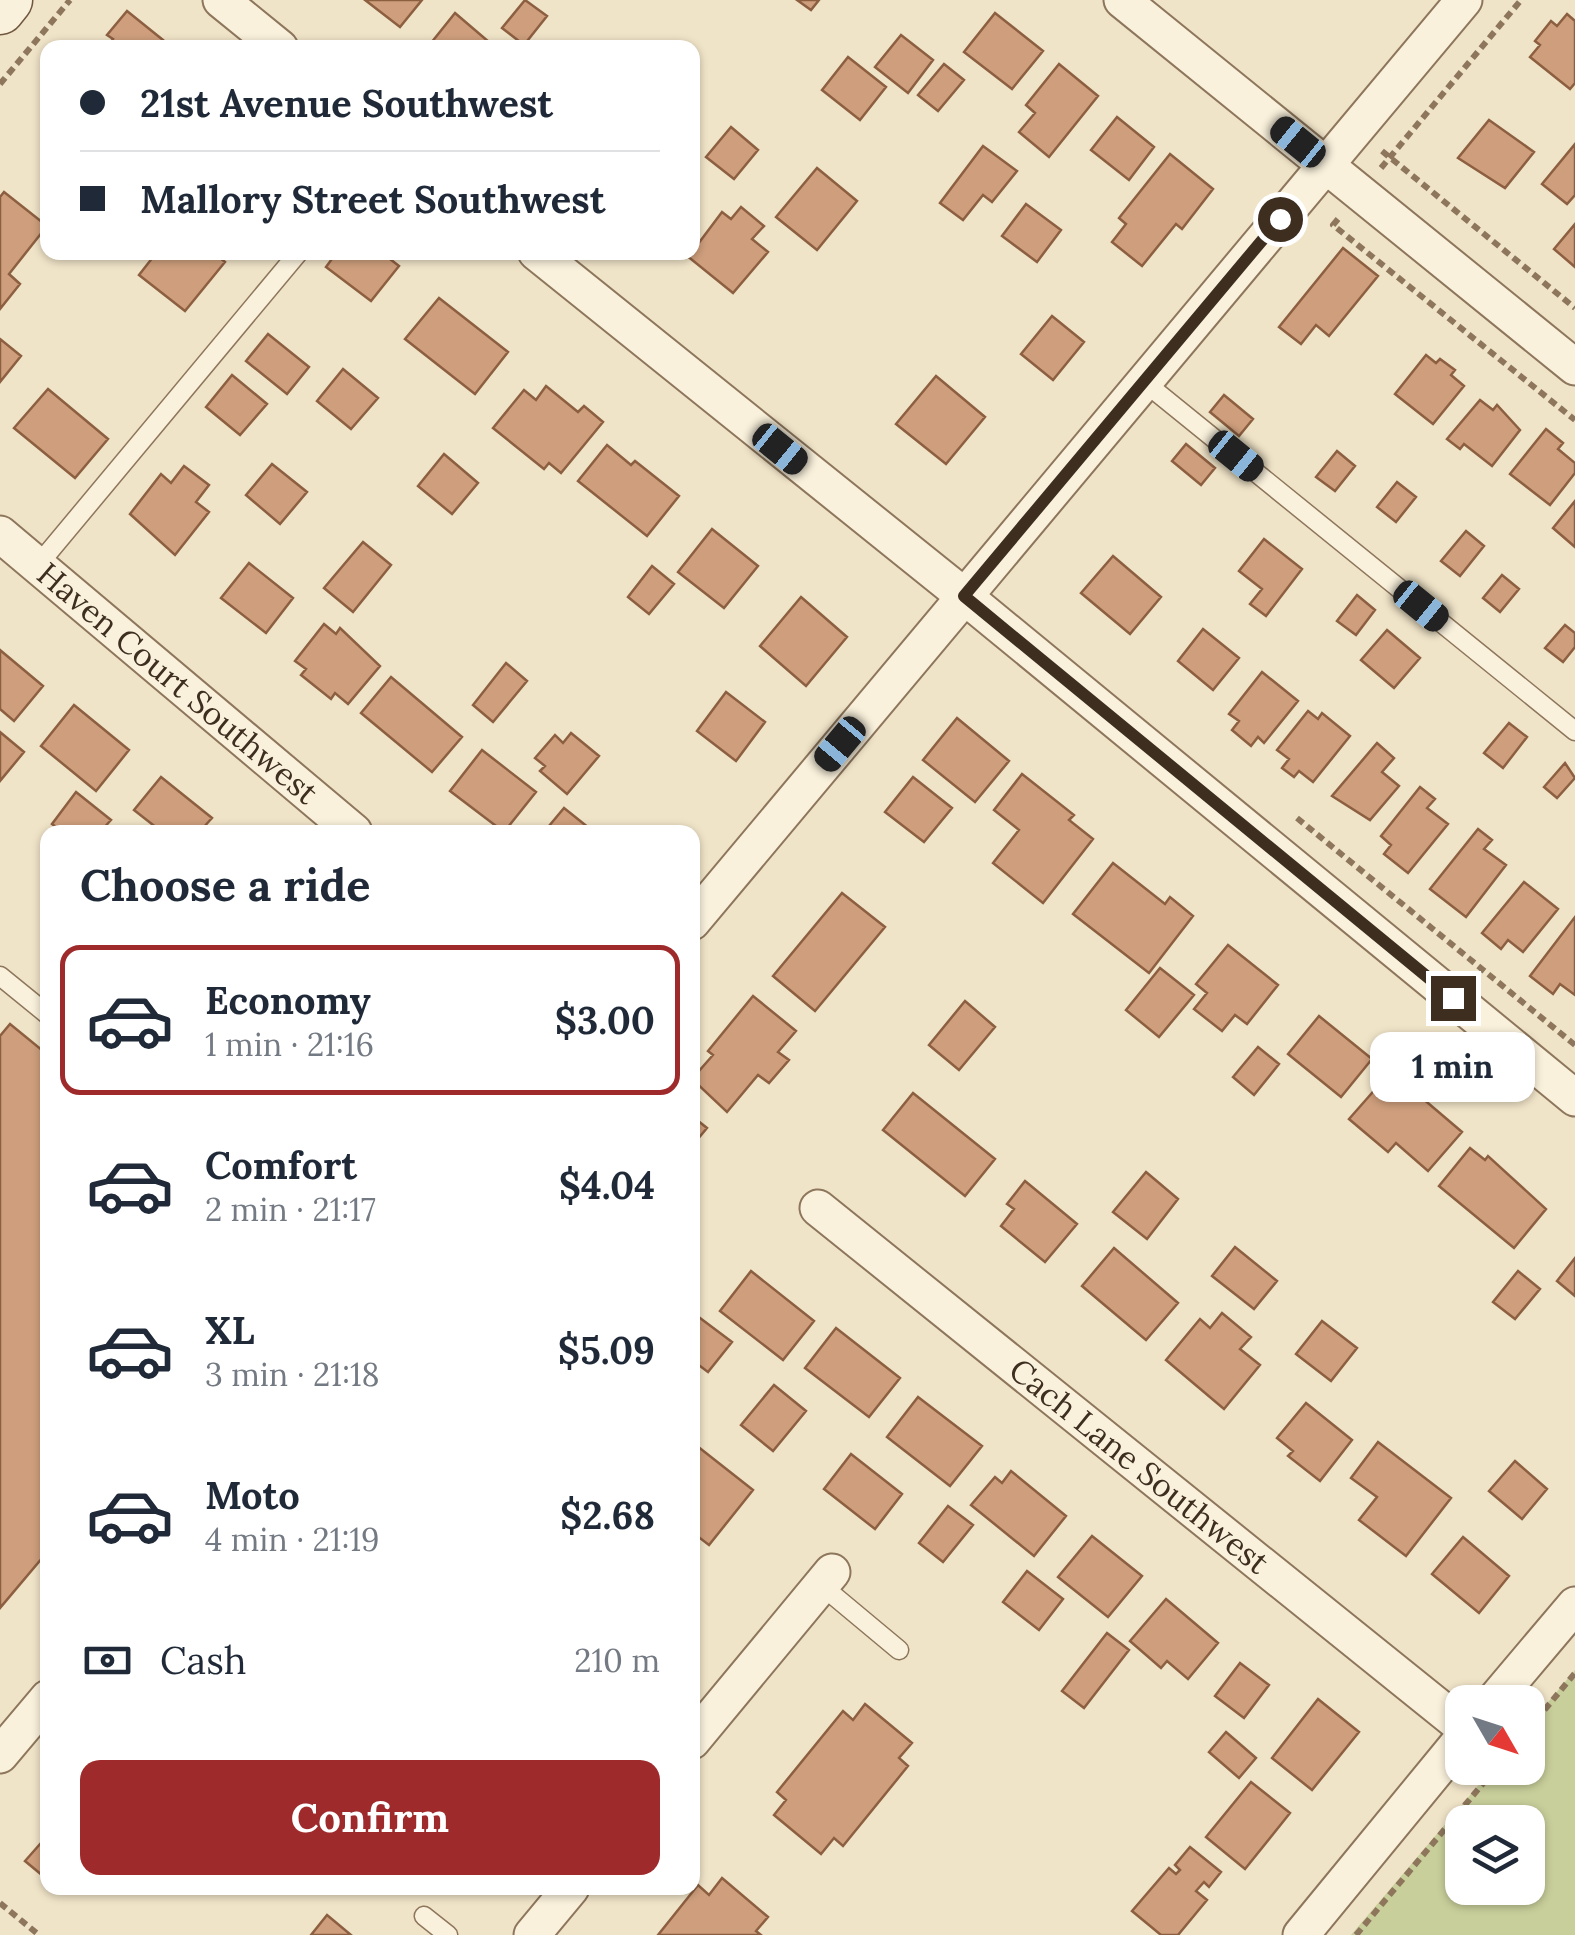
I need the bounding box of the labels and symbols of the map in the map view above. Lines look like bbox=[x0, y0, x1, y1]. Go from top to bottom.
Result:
car bbox=[1265, 111, 1331, 173]
route start bbox=[1258, 197, 1303, 242]
car bbox=[747, 418, 813, 480]
car bbox=[1203, 425, 1269, 487]
street label: Haven Court Southwest bbox=[29, 553, 327, 813]
car bbox=[1388, 575, 1454, 637]
car bbox=[809, 711, 871, 777]
route end bbox=[1431, 976, 1476, 1021]
callout: 1 min bbox=[1370, 1033, 1536, 1103]
street label: Cach Lane Southwest bbox=[1001, 1349, 1278, 1583]
north arrow bbox=[1445, 1685, 1545, 1785]

